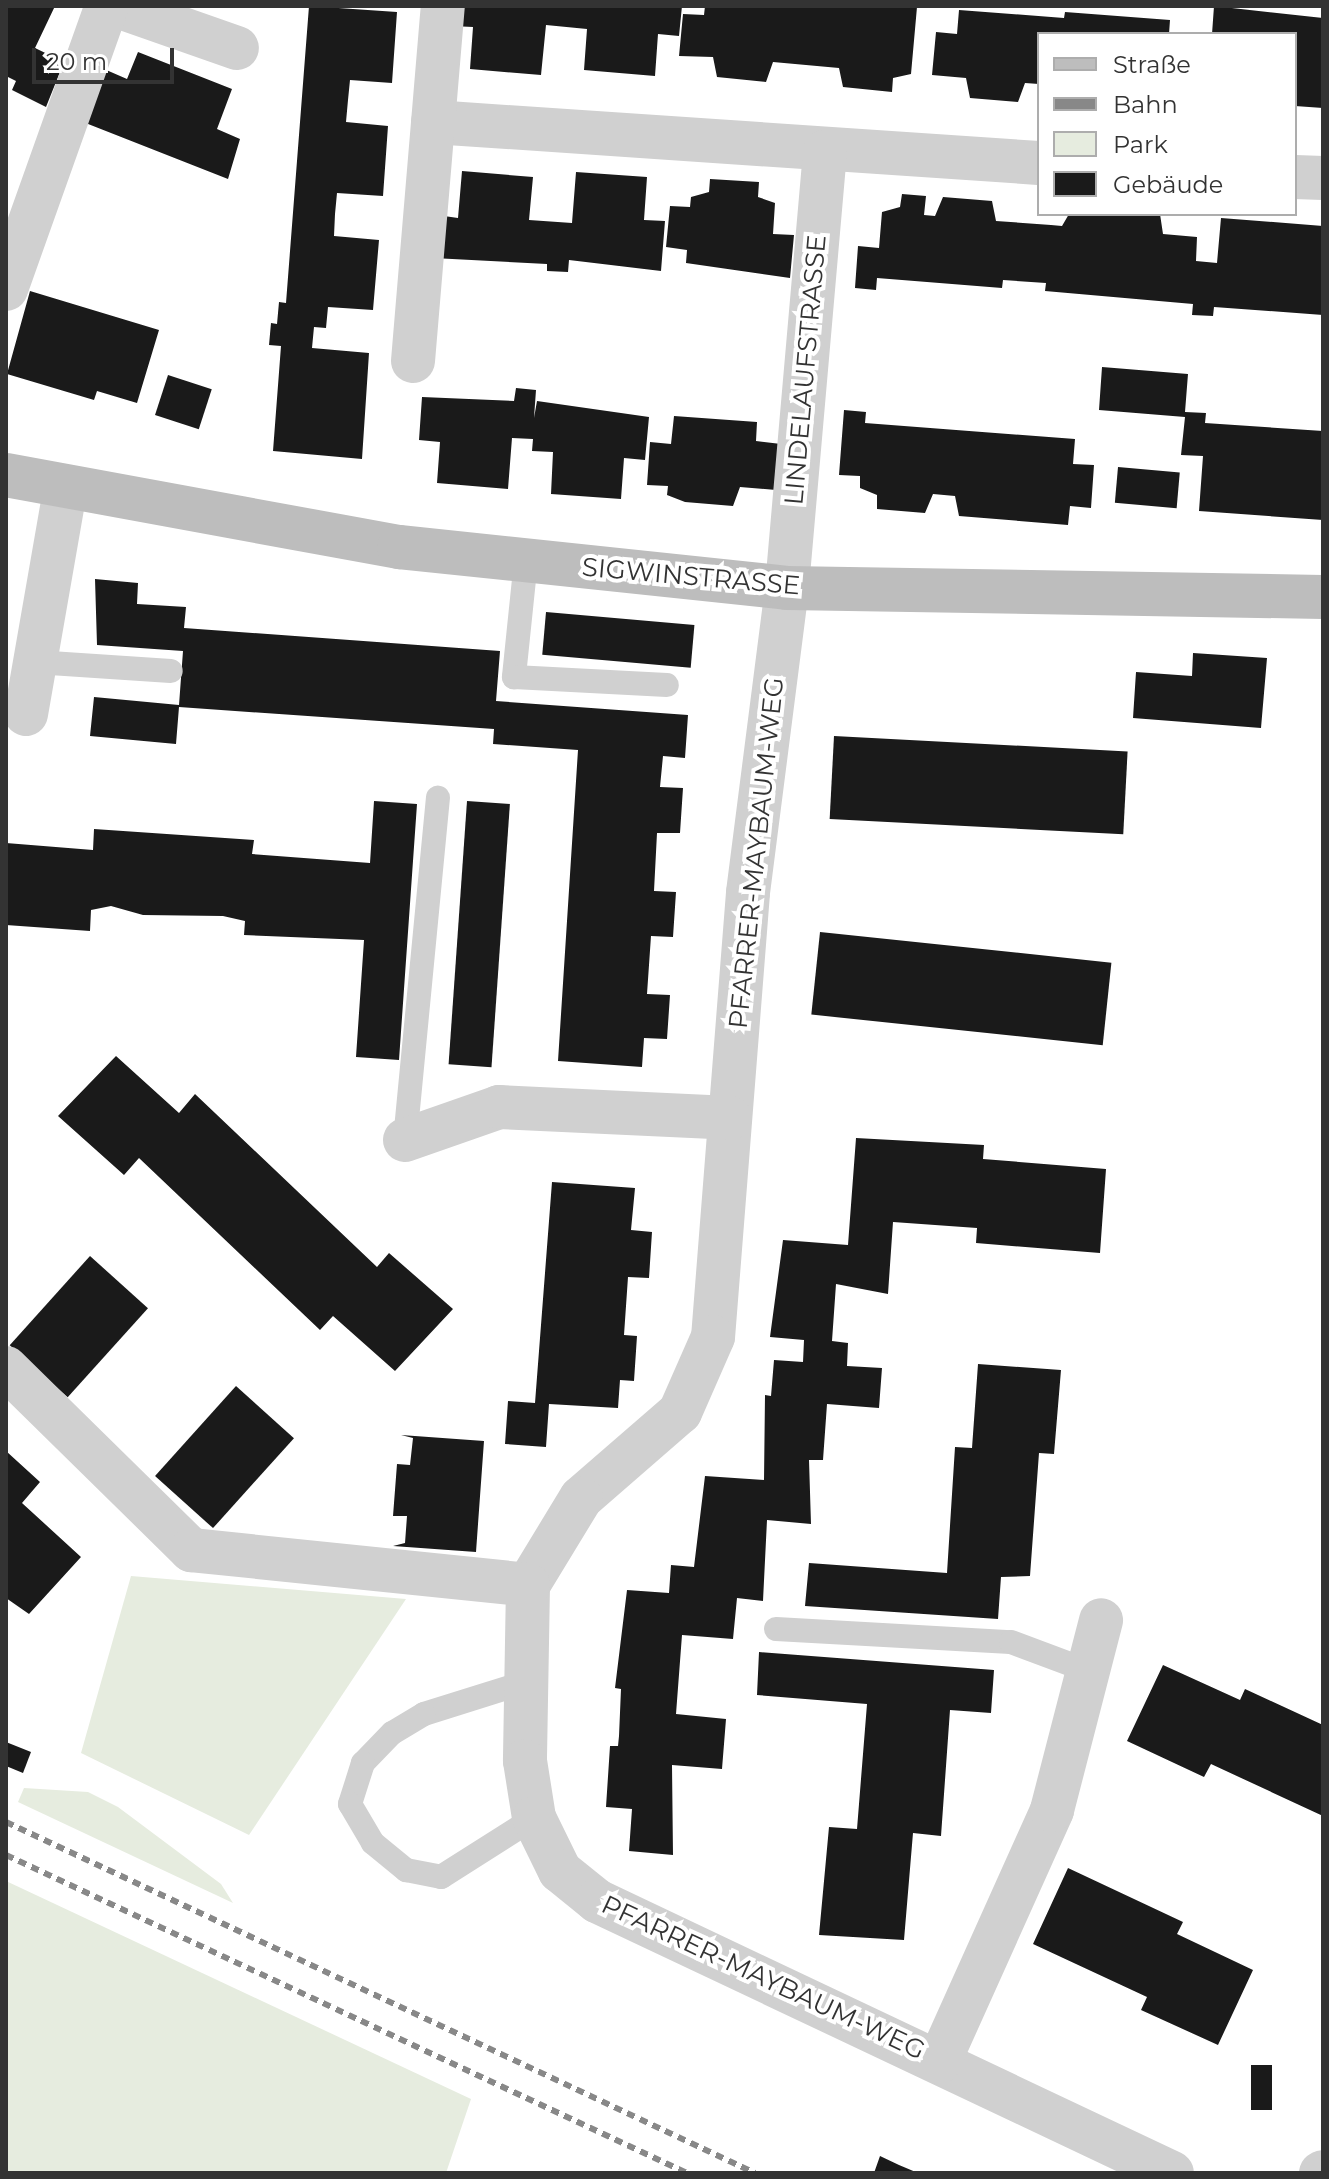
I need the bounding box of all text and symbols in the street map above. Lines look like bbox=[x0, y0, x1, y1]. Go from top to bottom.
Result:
scale bar bbox=[36, 32, 178, 82]
legend bbox=[1037, 32, 1297, 216]
text: 20 m bbox=[46, 47, 107, 76]
text: Straße bbox=[1113, 50, 1191, 79]
text: Bahn bbox=[1113, 90, 1178, 119]
text: Park bbox=[1113, 130, 1168, 159]
text: Gebäude bbox=[1113, 170, 1223, 199]
street label: LINDELAUFSTRASSE bbox=[779, 234, 833, 506]
street label: SIGWINSTRASSE bbox=[581, 552, 801, 602]
street label: PFARRER-MAYBAUM-WEG bbox=[723, 676, 791, 1030]
street label: PFARRER-MAYBAUM-WEG bbox=[596, 1889, 930, 2067]

